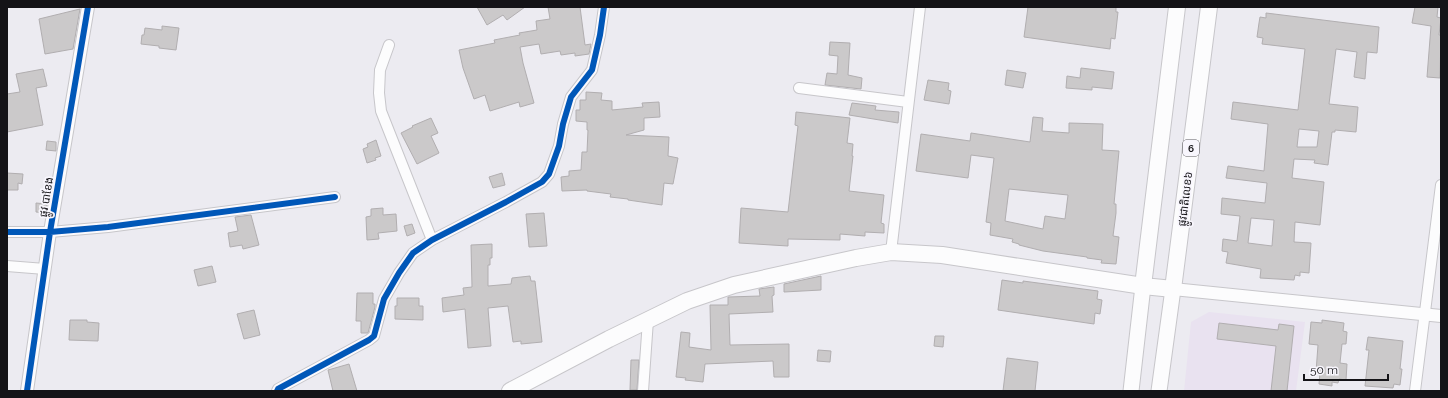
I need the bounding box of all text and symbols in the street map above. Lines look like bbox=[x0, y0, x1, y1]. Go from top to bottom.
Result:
road number: 6 bbox=[1183, 140, 1199, 156]
street label: ផ្លូវជាតិលេខ៦ bbox=[1175, 171, 1199, 228]
street label: ផ្លូវ បាខែង bbox=[37, 176, 59, 219]
scale bar bbox=[1304, 356, 1388, 382]
text: 50 m bbox=[1310, 363, 1338, 377]

